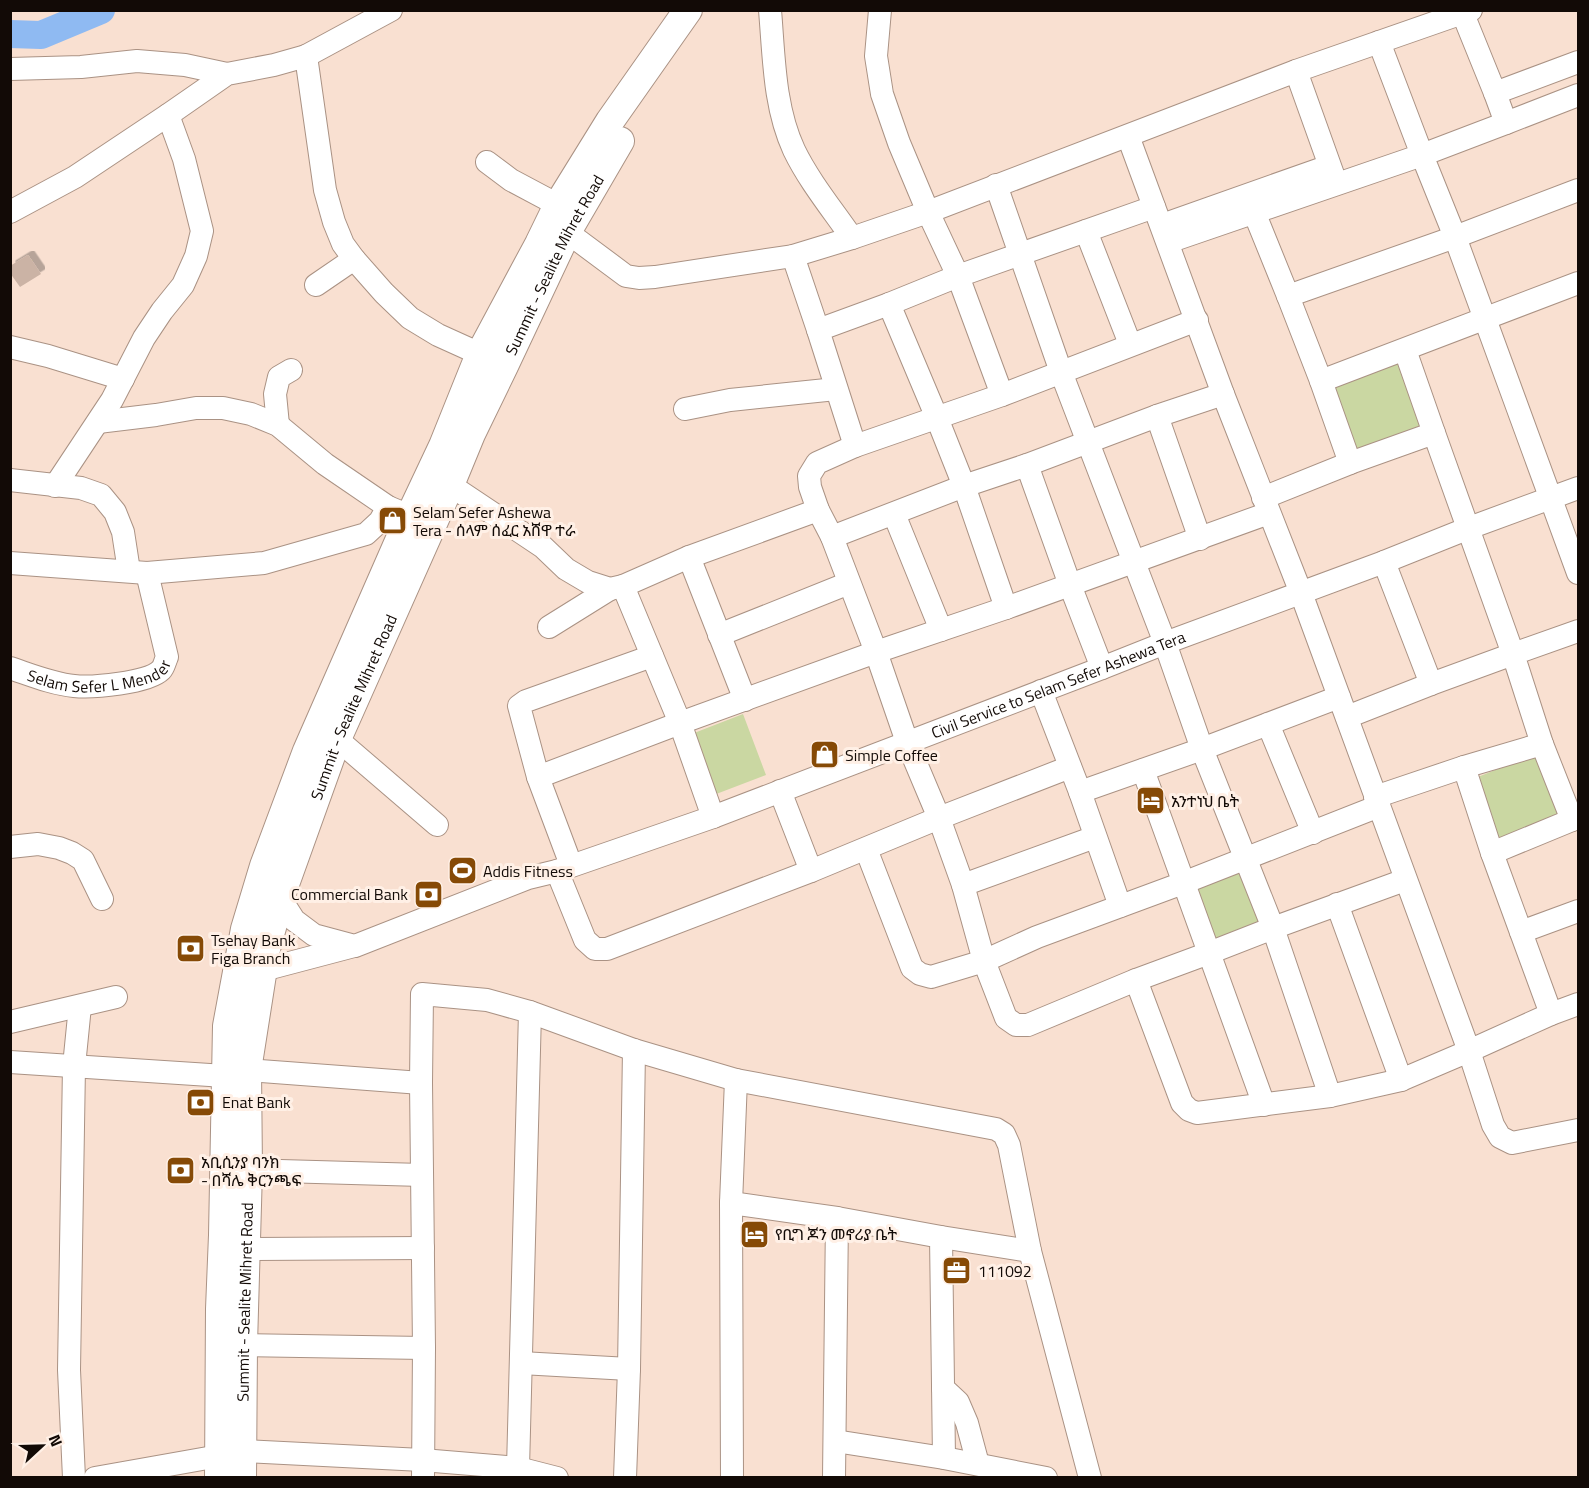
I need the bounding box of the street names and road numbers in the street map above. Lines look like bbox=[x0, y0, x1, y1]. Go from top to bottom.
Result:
street label: Summit - Sealite Mihret Road bbox=[499, 170, 610, 359]
street label: Summit - Sealite Mihret Road bbox=[304, 611, 403, 803]
street label: Civil Service to Selam Sefer Ashewa Tera bbox=[927, 625, 1189, 744]
street label: Selam Sefer L Mender bbox=[24, 656, 177, 698]
street label: Summit - Sealite Mihret Road bbox=[231, 1202, 259, 1402]

